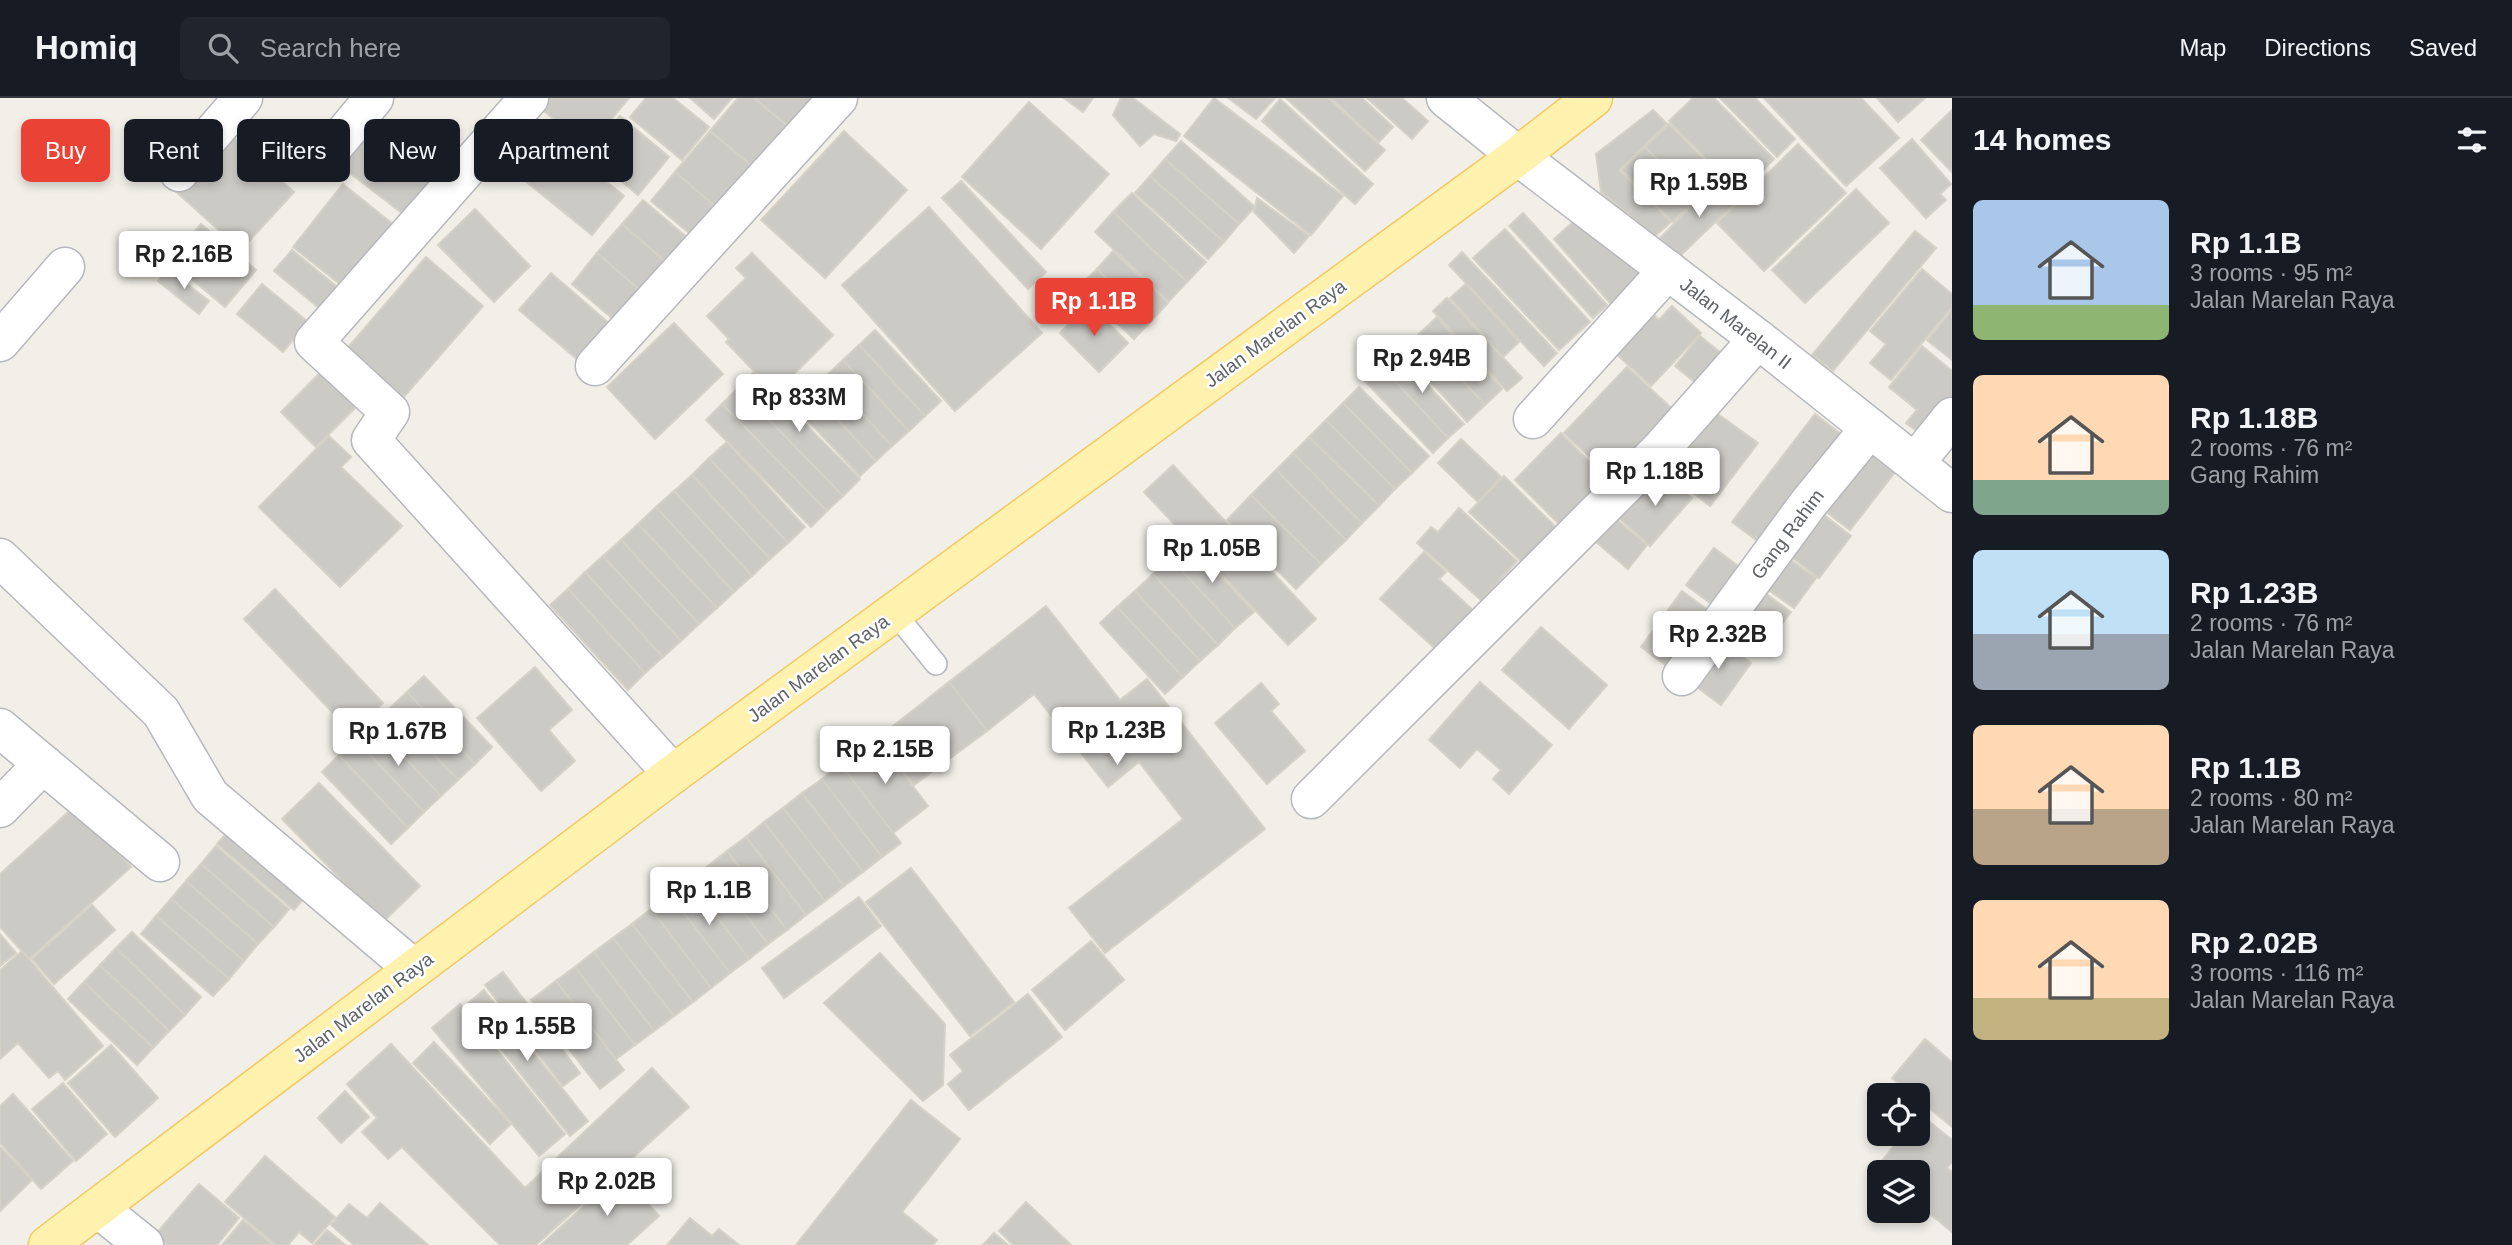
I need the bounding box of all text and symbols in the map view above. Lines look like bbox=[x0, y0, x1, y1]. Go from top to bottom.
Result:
search box bbox=[180, 17, 670, 80]
text: Homiq bbox=[35, 29, 138, 66]
icon: search bbox=[204, 29, 242, 67]
text: Search here bbox=[260, 33, 401, 63]
text: Map bbox=[2180, 34, 2226, 61]
text: Directions bbox=[2264, 34, 2371, 61]
text: Saved bbox=[2409, 34, 2477, 61]
chip: Buy bbox=[21, 119, 110, 182]
chip: Rent bbox=[124, 119, 223, 182]
chip: Filters bbox=[237, 119, 350, 182]
chip: New bbox=[364, 119, 460, 182]
chip: Apartment bbox=[474, 119, 633, 182]
icon: filters bbox=[2453, 121, 2491, 159]
text: 14 homes bbox=[1973, 123, 2111, 156]
pin: Rp 1.59B bbox=[1627, 159, 1771, 219]
text: Rp 1.59B bbox=[1650, 169, 1748, 195]
text: Rp 1.1B bbox=[2190, 226, 2302, 259]
icon: home bbox=[2029, 228, 2113, 312]
pin: Rp 2.16B bbox=[112, 232, 256, 291]
text: Rp 2.16B bbox=[135, 241, 233, 267]
text: 3 rooms · 95 m² bbox=[2190, 260, 2352, 286]
street label: Jalan Marelan II bbox=[1676, 274, 1795, 373]
street label: Jalan Marelan Raya bbox=[1201, 275, 1350, 392]
pin: Rp 1.1B bbox=[1029, 278, 1159, 338]
text: Jalan Marelan Raya bbox=[2190, 287, 2395, 313]
text: Rp 1.1B bbox=[1051, 288, 1137, 314]
pin: Rp 2.94B bbox=[1350, 336, 1494, 395]
text: Rp 2.94B bbox=[1373, 345, 1471, 371]
pin: Rp 833M bbox=[734, 374, 864, 434]
text: Rp 833M bbox=[752, 384, 846, 410]
text: Rp 1.18B bbox=[2190, 401, 2318, 434]
icon: home bbox=[2029, 403, 2113, 487]
text: 2 rooms · 76 m² bbox=[2190, 435, 2352, 461]
pin: Rp 1.18B bbox=[1583, 448, 1727, 508]
text: Rp 1.18B bbox=[1606, 458, 1704, 484]
text: Gang Rahim bbox=[2190, 462, 2319, 488]
street label: Gang Rahim bbox=[1747, 485, 1828, 583]
pin: Rp 1.05B bbox=[1140, 526, 1284, 585]
text: Rp 1.05B bbox=[1163, 535, 1261, 561]
text: Rp 1.23B bbox=[2190, 576, 2318, 609]
icon: home bbox=[2029, 578, 2113, 662]
street label: Jalan Marelan Raya bbox=[744, 610, 893, 727]
text: 2 rooms · 76 m² bbox=[2190, 610, 2352, 636]
pin: Rp 2.32B bbox=[1646, 612, 1790, 671]
text: Rp 2.32B bbox=[1669, 621, 1767, 647]
text: Jalan Marelan Raya bbox=[2190, 637, 2395, 663]
pin: Rp 1.67B bbox=[326, 708, 470, 768]
pin: Rp 1.23B bbox=[1045, 708, 1189, 767]
text: Rp 1.23B bbox=[1068, 717, 1166, 743]
text: Rp 1.67B bbox=[349, 718, 447, 744]
pin: Rp 2.15B bbox=[813, 726, 957, 786]
text: Rp 2.15B bbox=[836, 736, 934, 762]
text: Rp 1.1B bbox=[2190, 751, 2302, 784]
icon: home bbox=[2029, 753, 2113, 837]
text: 2 rooms · 80 m² bbox=[2190, 785, 2352, 811]
text: Jalan Marelan Raya bbox=[2190, 812, 2395, 838]
pin: Rp 1.1B bbox=[644, 868, 774, 927]
text: Rp 1.1B bbox=[666, 877, 752, 903]
text: Rp 2.02B bbox=[2190, 926, 2318, 959]
icon: home bbox=[2029, 928, 2113, 1012]
street label: Jalan Marelan Raya bbox=[290, 948, 437, 1067]
text: 3 rooms · 116 m² bbox=[2190, 960, 2363, 986]
text: Jalan Marelan Raya bbox=[2190, 987, 2395, 1013]
pin: Rp 1.55B bbox=[455, 1004, 599, 1063]
text: Rp 1.55B bbox=[478, 1013, 576, 1039]
map controls bbox=[1867, 1083, 1930, 1223]
button: locate bbox=[1867, 1083, 1930, 1146]
pin: Rp 2.02B bbox=[535, 1158, 679, 1218]
button: layers bbox=[1867, 1160, 1930, 1223]
text: Rp 2.02B bbox=[558, 1168, 656, 1194]

